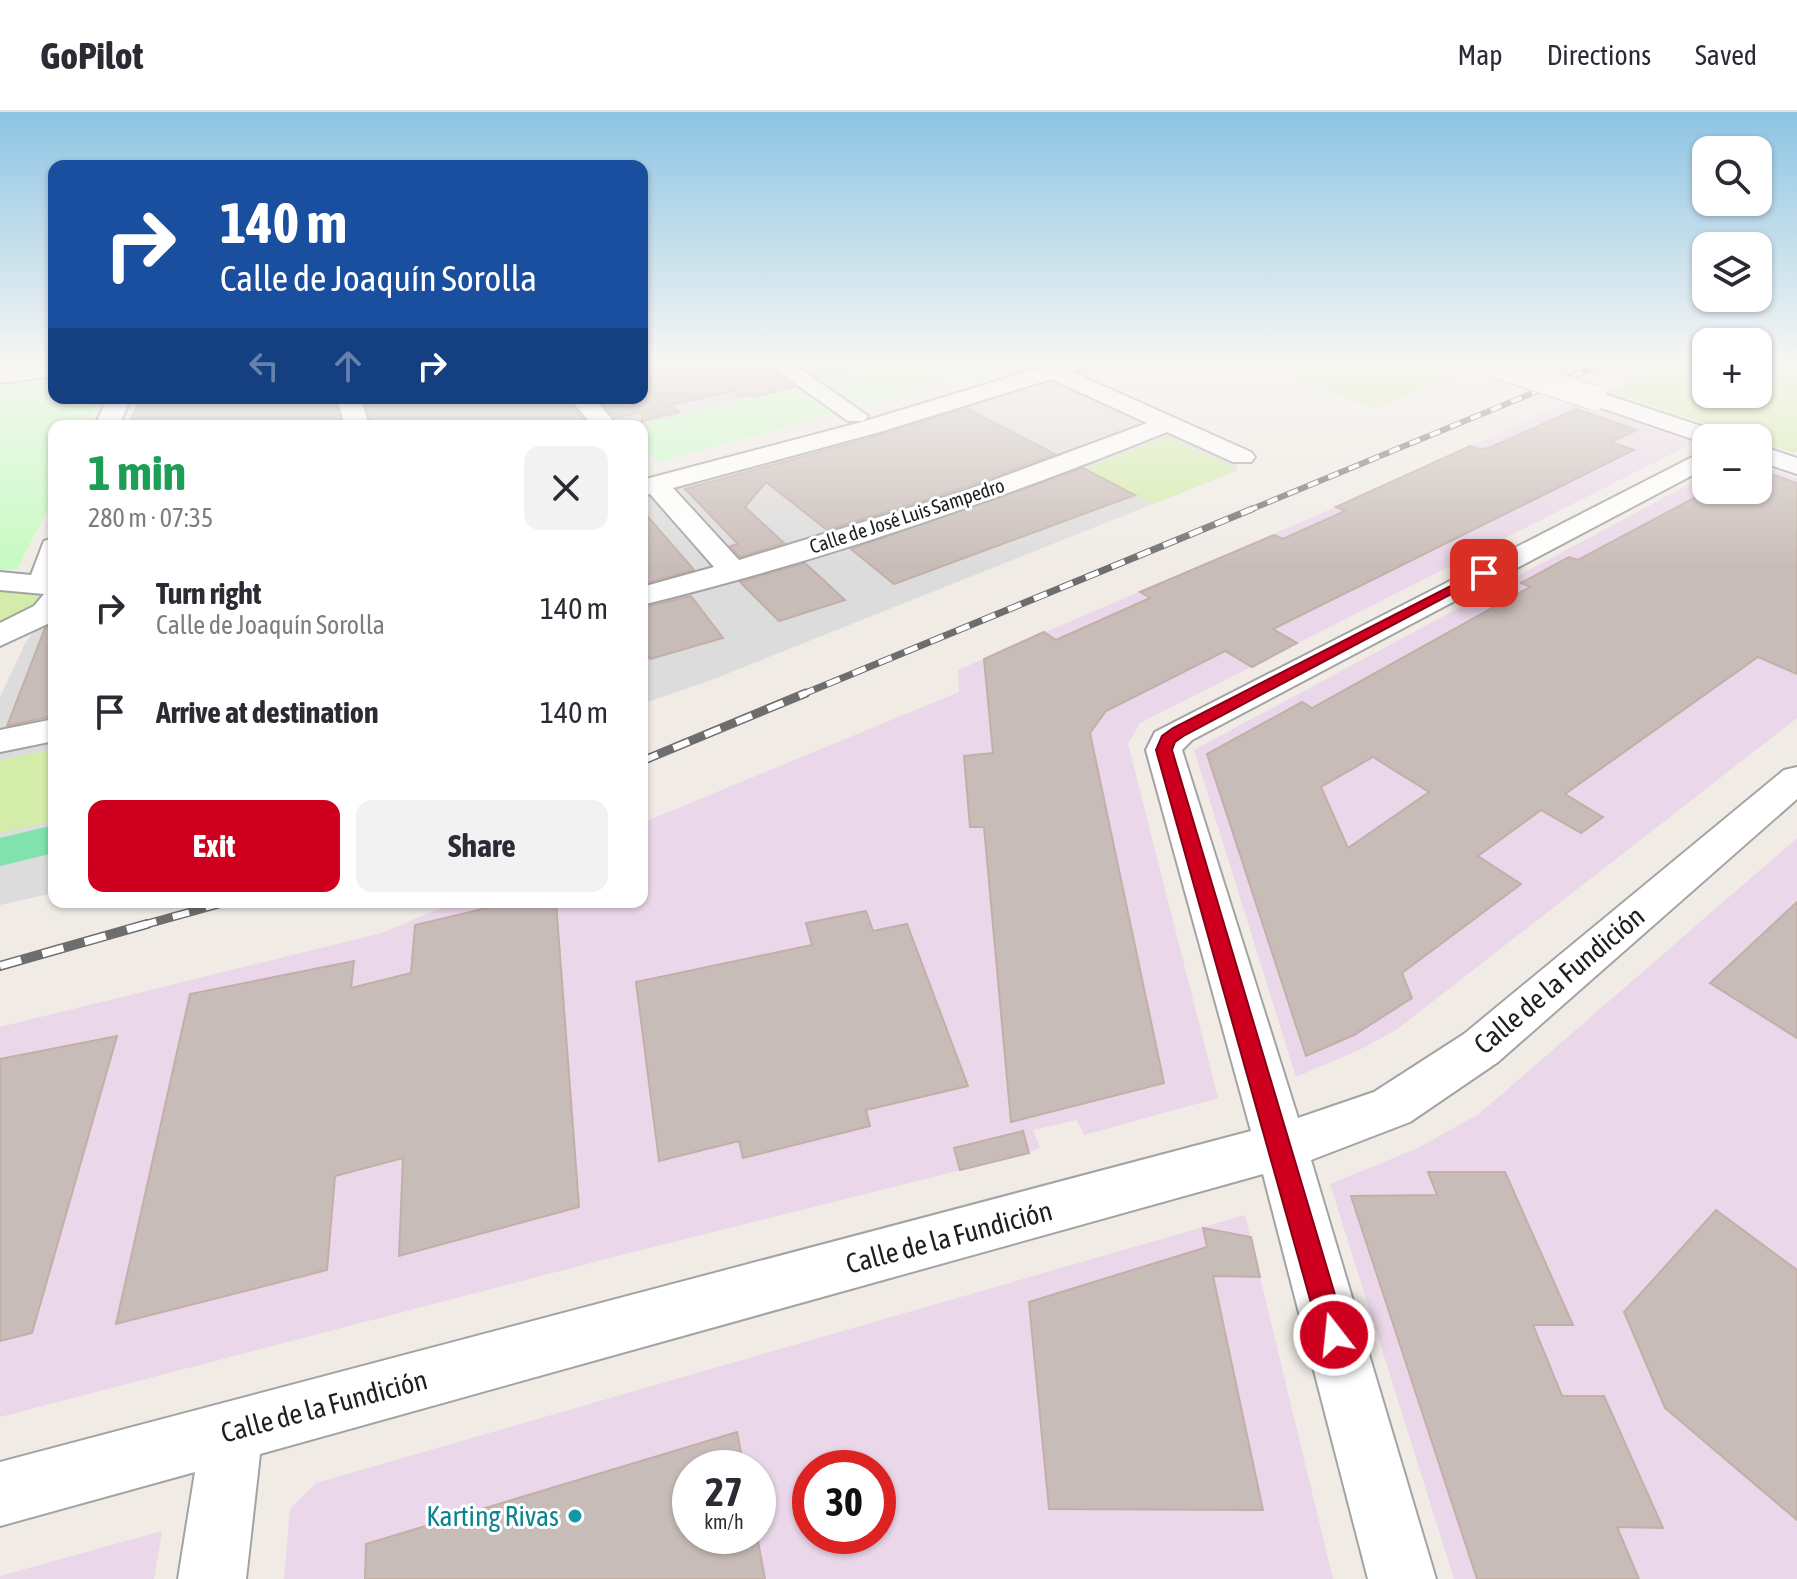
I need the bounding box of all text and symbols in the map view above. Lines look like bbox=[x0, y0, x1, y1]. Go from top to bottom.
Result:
text: GoPilot bbox=[40, 34, 143, 77]
text: Map bbox=[1458, 39, 1503, 71]
text: Directions bbox=[1547, 39, 1651, 71]
text: Saved bbox=[1695, 39, 1757, 71]
map controls bbox=[1692, 136, 1772, 504]
button: search bbox=[1692, 136, 1772, 216]
text: 140 m bbox=[220, 191, 347, 255]
icon: right bbox=[88, 192, 192, 296]
button: layers bbox=[1692, 232, 1772, 312]
text: Calle de Joaquín Sorolla bbox=[220, 257, 537, 299]
button: + bbox=[1692, 328, 1772, 408]
icon: left bbox=[242, 344, 286, 388]
icon: ahead bbox=[326, 344, 370, 388]
icon: right bbox=[410, 344, 454, 388]
button: − bbox=[1692, 424, 1772, 504]
text: 1 min bbox=[88, 445, 186, 500]
button: close bbox=[524, 446, 608, 530]
street label: Calle de José Luis Sampedro bbox=[806, 473, 1007, 558]
text: 280 m · 07:35 bbox=[88, 503, 213, 533]
pin bbox=[1450, 539, 1518, 607]
icon: arrive bbox=[1462, 551, 1506, 595]
text: Turn right bbox=[156, 576, 262, 610]
icon: right bbox=[88, 586, 132, 630]
text: 140 m bbox=[540, 591, 608, 625]
text: Calle de Joaquín Sorolla bbox=[156, 610, 385, 640]
icon: arrive bbox=[88, 690, 132, 734]
text: Arrive at destination bbox=[156, 695, 378, 729]
text: 140 m bbox=[540, 695, 608, 729]
button: Exit bbox=[88, 800, 340, 892]
button: Share bbox=[356, 800, 608, 892]
street label: Calle de la Fundición bbox=[1467, 900, 1651, 1060]
street label: Calle de la Fundición bbox=[842, 1194, 1056, 1280]
position arrow bbox=[1292, 1293, 1376, 1377]
street label: Calle de la Fundición bbox=[217, 1363, 431, 1449]
speed limit sign: 30 bbox=[792, 1450, 896, 1554]
text: 27 bbox=[705, 1469, 743, 1514]
place label: Karting Rivas bbox=[426, 1500, 559, 1532]
marker: Karting Rivas bbox=[566, 1507, 584, 1525]
text: km/h bbox=[704, 1510, 744, 1533]

